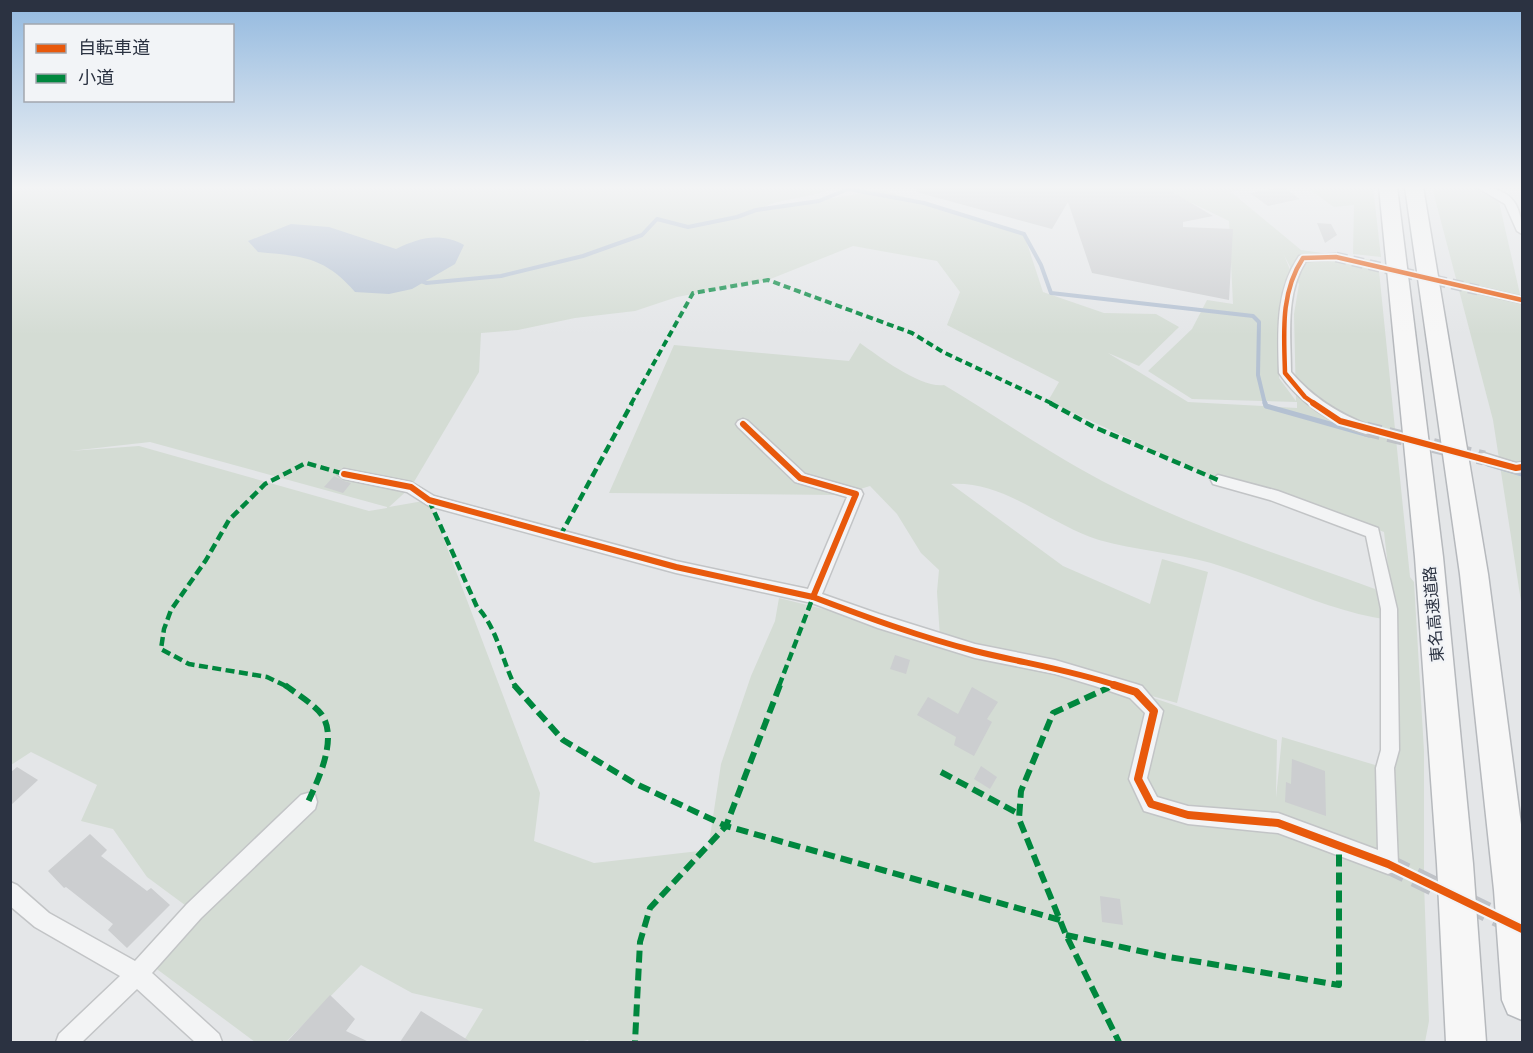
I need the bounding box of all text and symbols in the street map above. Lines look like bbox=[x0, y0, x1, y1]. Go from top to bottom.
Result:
legend bbox=[24, 24, 234, 102]
text: 自転車道 bbox=[78, 36, 150, 61]
text: 小道 bbox=[78, 66, 114, 91]
street label: 東名高速道路 bbox=[1419, 565, 1449, 663]

